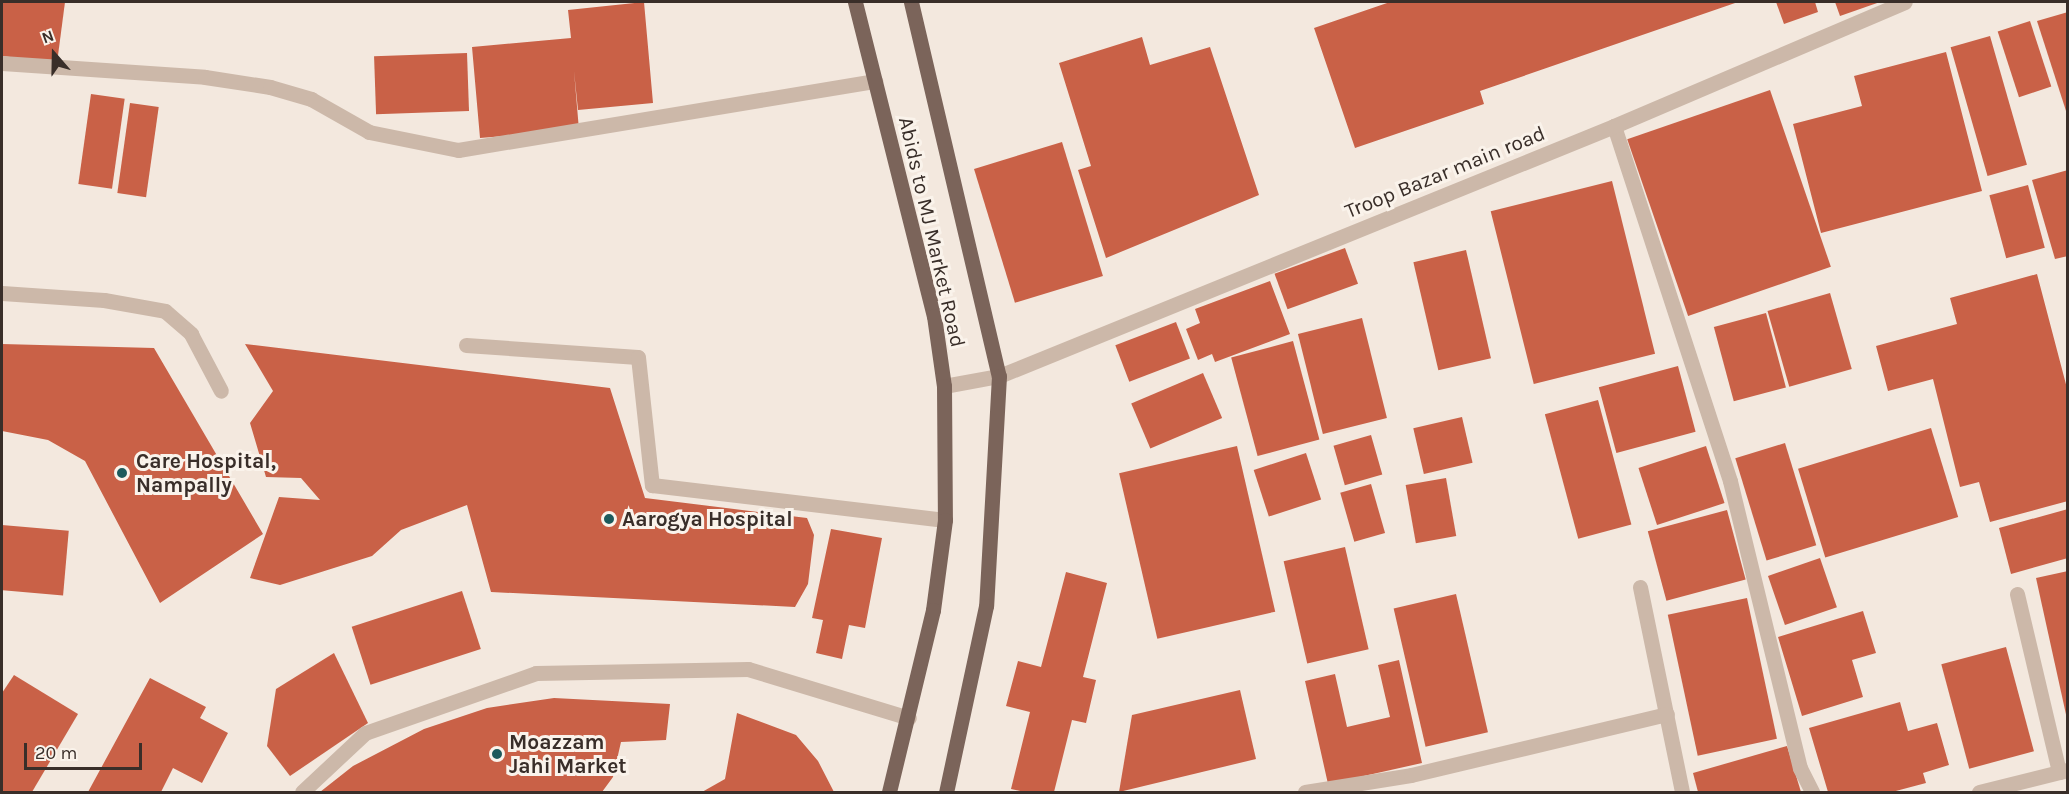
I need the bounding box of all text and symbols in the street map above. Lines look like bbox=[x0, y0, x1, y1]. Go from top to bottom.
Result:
north arrow bbox=[24, 24, 84, 84]
text: N bbox=[39, 26, 56, 48]
street label: Abids to MJ Market Road bbox=[893, 114, 971, 350]
street label: Troop Bazar main road bbox=[1341, 120, 1549, 224]
place label: Care Hospital, Nampally bbox=[136, 448, 276, 498]
marker: Care Hospital, Nampally bbox=[113, 464, 131, 482]
place label: Aarogya Hospital bbox=[622, 506, 793, 532]
marker: Aarogya Hospital bbox=[600, 510, 618, 528]
place label: Moazzam Jahi Market bbox=[509, 729, 627, 779]
scale bar bbox=[27, 731, 146, 769]
text: 20 m bbox=[35, 742, 77, 764]
marker: Moazzam Jahi Market bbox=[490, 747, 504, 761]

